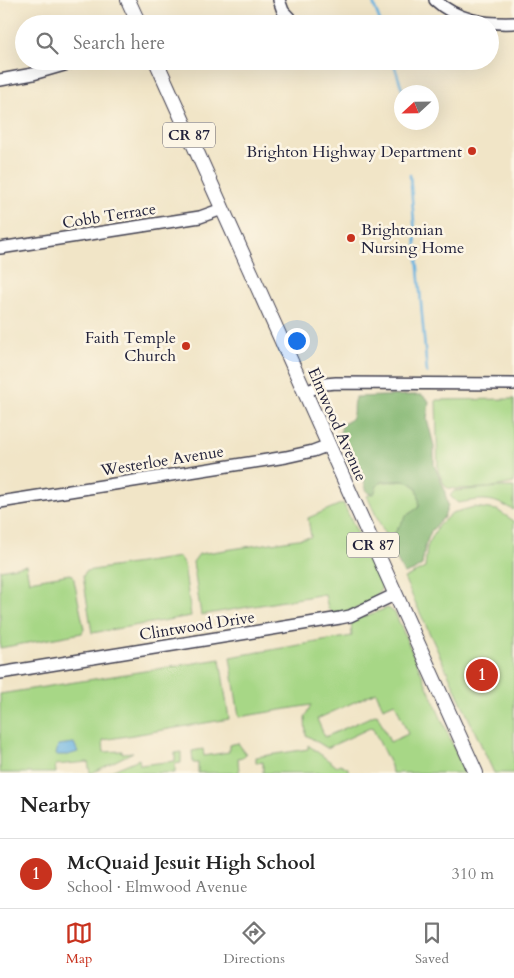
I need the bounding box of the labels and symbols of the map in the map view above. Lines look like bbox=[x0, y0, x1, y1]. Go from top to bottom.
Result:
north arrow bbox=[394, 85, 439, 130]
road number: CR 87 bbox=[163, 122, 215, 148]
place label: Brighton Highway Department bbox=[246, 141, 462, 163]
marker: Brighton Highway Department bbox=[466, 145, 478, 157]
street label: Cobb Terrace bbox=[61, 198, 158, 234]
place label: Brightonian Nursing Home bbox=[361, 219, 464, 259]
marker: Brightonian Nursing Home bbox=[345, 232, 357, 244]
place label: Faith Temple Church bbox=[85, 327, 176, 367]
your location bbox=[284, 328, 310, 354]
marker: Faith Temple Church bbox=[180, 340, 192, 352]
street label: Elmwood Avenue bbox=[302, 364, 372, 485]
street label: Westerloe Avenue bbox=[98, 440, 225, 482]
road number: CR 87 bbox=[347, 532, 399, 558]
street label: Clintwood Drive bbox=[138, 606, 256, 646]
pin: 1 bbox=[466, 656, 498, 694]

